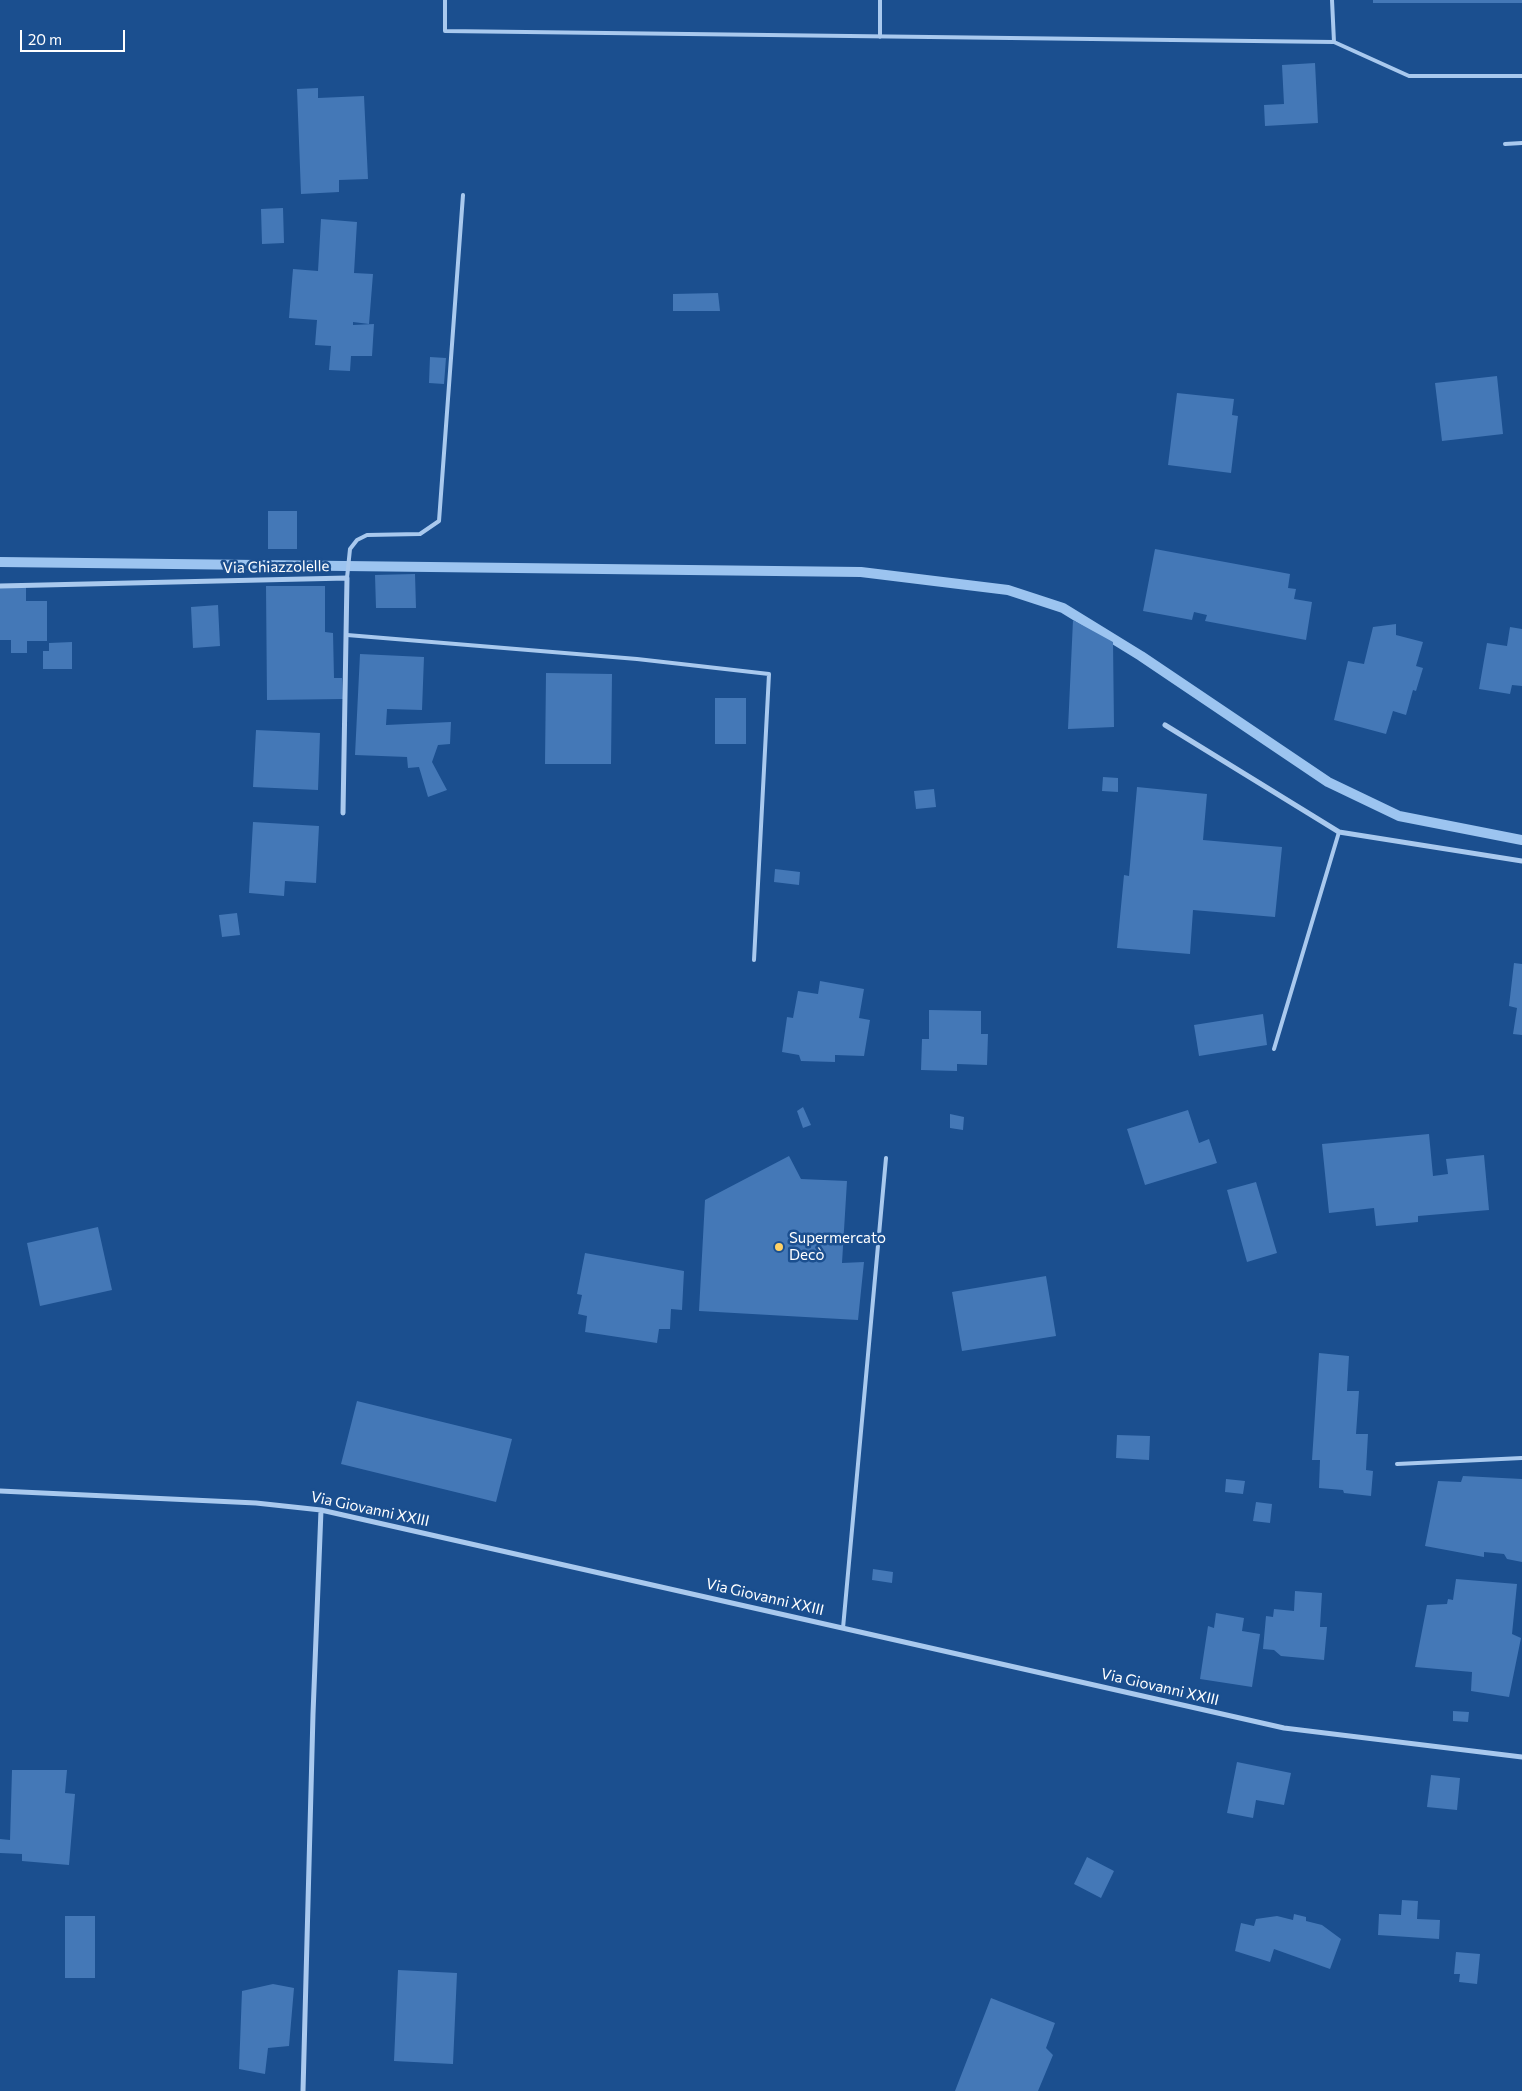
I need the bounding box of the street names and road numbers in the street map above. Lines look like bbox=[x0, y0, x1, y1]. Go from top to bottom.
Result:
street label: Via Chiazzolelle bbox=[223, 557, 329, 577]
street label: Via Giovanni XXIII bbox=[309, 1488, 431, 1530]
street label: Via Giovanni XXIII bbox=[704, 1575, 826, 1619]
street label: Via Giovanni XXIII bbox=[1099, 1665, 1221, 1709]

